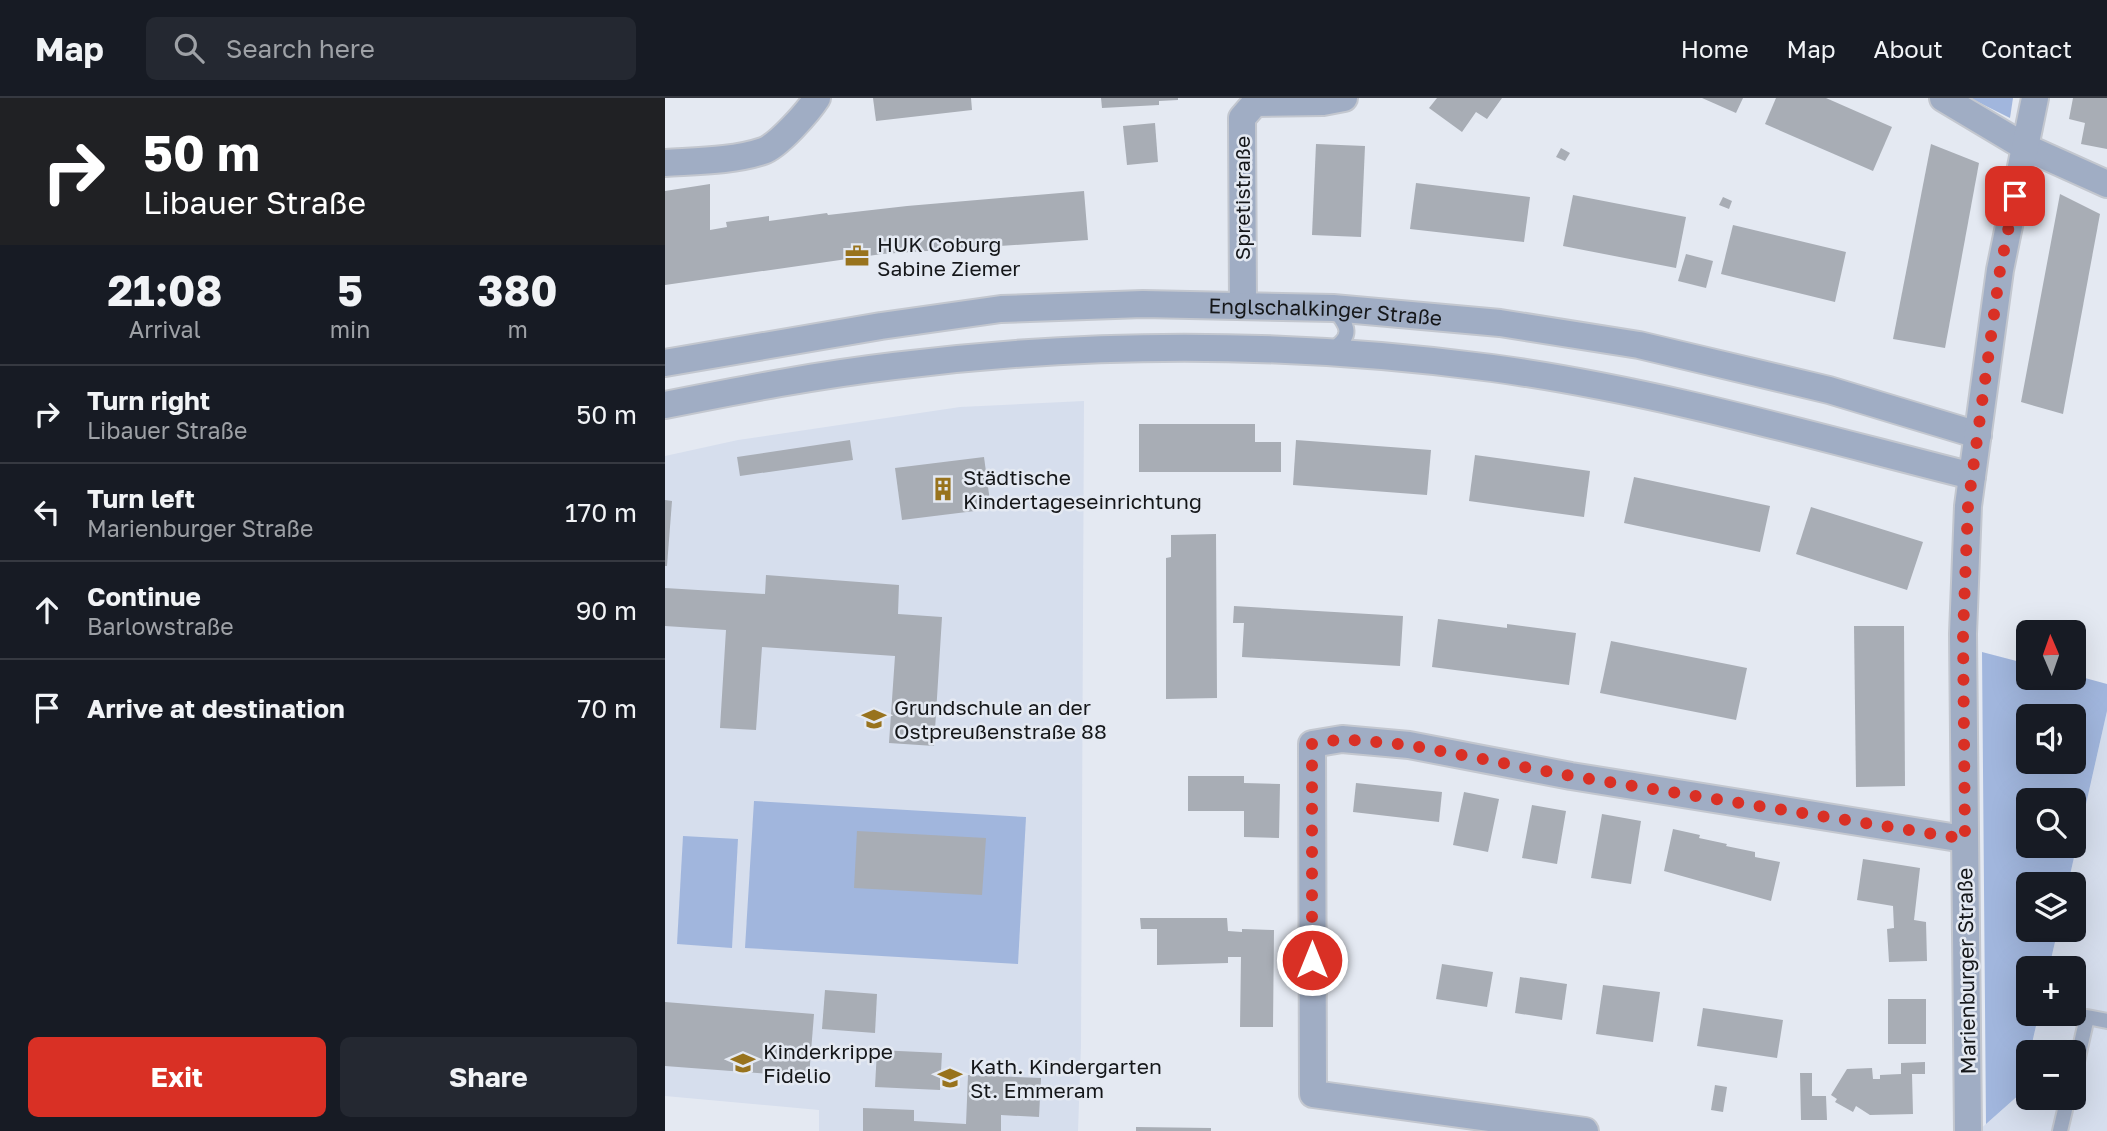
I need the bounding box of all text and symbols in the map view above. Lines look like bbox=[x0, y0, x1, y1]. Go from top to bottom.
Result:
search box bbox=[146, 17, 636, 80]
text: Map bbox=[35, 29, 104, 68]
icon: search bbox=[170, 29, 208, 67]
text: Search here bbox=[226, 33, 375, 64]
text: Home bbox=[1681, 34, 1749, 63]
text: Map bbox=[1787, 34, 1836, 63]
text: About bbox=[1874, 34, 1943, 63]
text: Contact bbox=[1981, 34, 2072, 63]
text: 50 m bbox=[143, 123, 260, 182]
icon: right bbox=[28, 126, 119, 217]
street label: Spretistraße bbox=[1229, 136, 1255, 260]
pin bbox=[1985, 166, 2045, 226]
icon: arrive bbox=[1996, 177, 2034, 215]
text: Libauer Straße bbox=[143, 183, 366, 221]
place label: HUK Coburg Sabine Ziemer bbox=[877, 231, 1021, 281]
office icon: HUK Coburg Sabine Ziemer bbox=[843, 242, 871, 270]
text: 21:08 bbox=[107, 265, 222, 315]
text: 5 bbox=[337, 265, 363, 315]
text: 380 bbox=[478, 265, 558, 315]
street label: Englschalkinger Straße bbox=[1208, 292, 1443, 331]
text: Arrival bbox=[129, 315, 201, 343]
text: min bbox=[330, 315, 370, 343]
text: m bbox=[507, 315, 528, 343]
text: Turn right bbox=[87, 385, 210, 416]
icon: right bbox=[28, 395, 66, 433]
text: 50 m bbox=[576, 399, 637, 430]
text: Libauer Straße bbox=[87, 416, 247, 444]
place label: Städtische Kindertageseinrichtung bbox=[963, 464, 1202, 514]
building icon: Städtische Kindertageseinrichtung bbox=[929, 475, 957, 503]
text: Turn left bbox=[87, 483, 195, 514]
icon: left bbox=[28, 493, 66, 531]
text: 170 m bbox=[565, 497, 637, 528]
text: Marienburger Straße bbox=[87, 514, 313, 542]
text: Continue bbox=[87, 581, 201, 612]
icon: ahead bbox=[28, 591, 66, 629]
text: 90 m bbox=[576, 595, 637, 626]
text: Barlowstraße bbox=[87, 612, 234, 640]
north arrow bbox=[2016, 620, 2086, 690]
map controls bbox=[2016, 620, 2086, 1110]
icon: arrive bbox=[28, 689, 66, 727]
text: Arrive at destination bbox=[87, 693, 345, 724]
text: 70 m bbox=[578, 693, 637, 724]
place label: Grundschule an der Ostpreußenstraße 88 bbox=[894, 694, 1107, 744]
button: sound bbox=[2016, 704, 2086, 774]
school or university icon: Grundschule an der Ostpreußenstraße 88 bbox=[860, 705, 888, 733]
button: search bbox=[2016, 788, 2086, 858]
street label: Marienburger Straße bbox=[1951, 867, 1981, 1075]
button: layers bbox=[2016, 872, 2086, 942]
position arrow bbox=[1275, 923, 1349, 997]
button: + bbox=[2016, 956, 2086, 1026]
button: Exit bbox=[28, 1037, 326, 1117]
button: Share bbox=[340, 1037, 637, 1117]
place label: Kinderkrippe Fidelio bbox=[763, 1038, 893, 1088]
button: − bbox=[2016, 1040, 2086, 1110]
school or university icon: Kinderkrippe Fidelio bbox=[729, 1049, 757, 1077]
place label: Kath. Kindergarten St. Emmeram bbox=[970, 1053, 1162, 1103]
school or university icon: Kath. Kindergarten St. Emmeram bbox=[936, 1064, 964, 1092]

